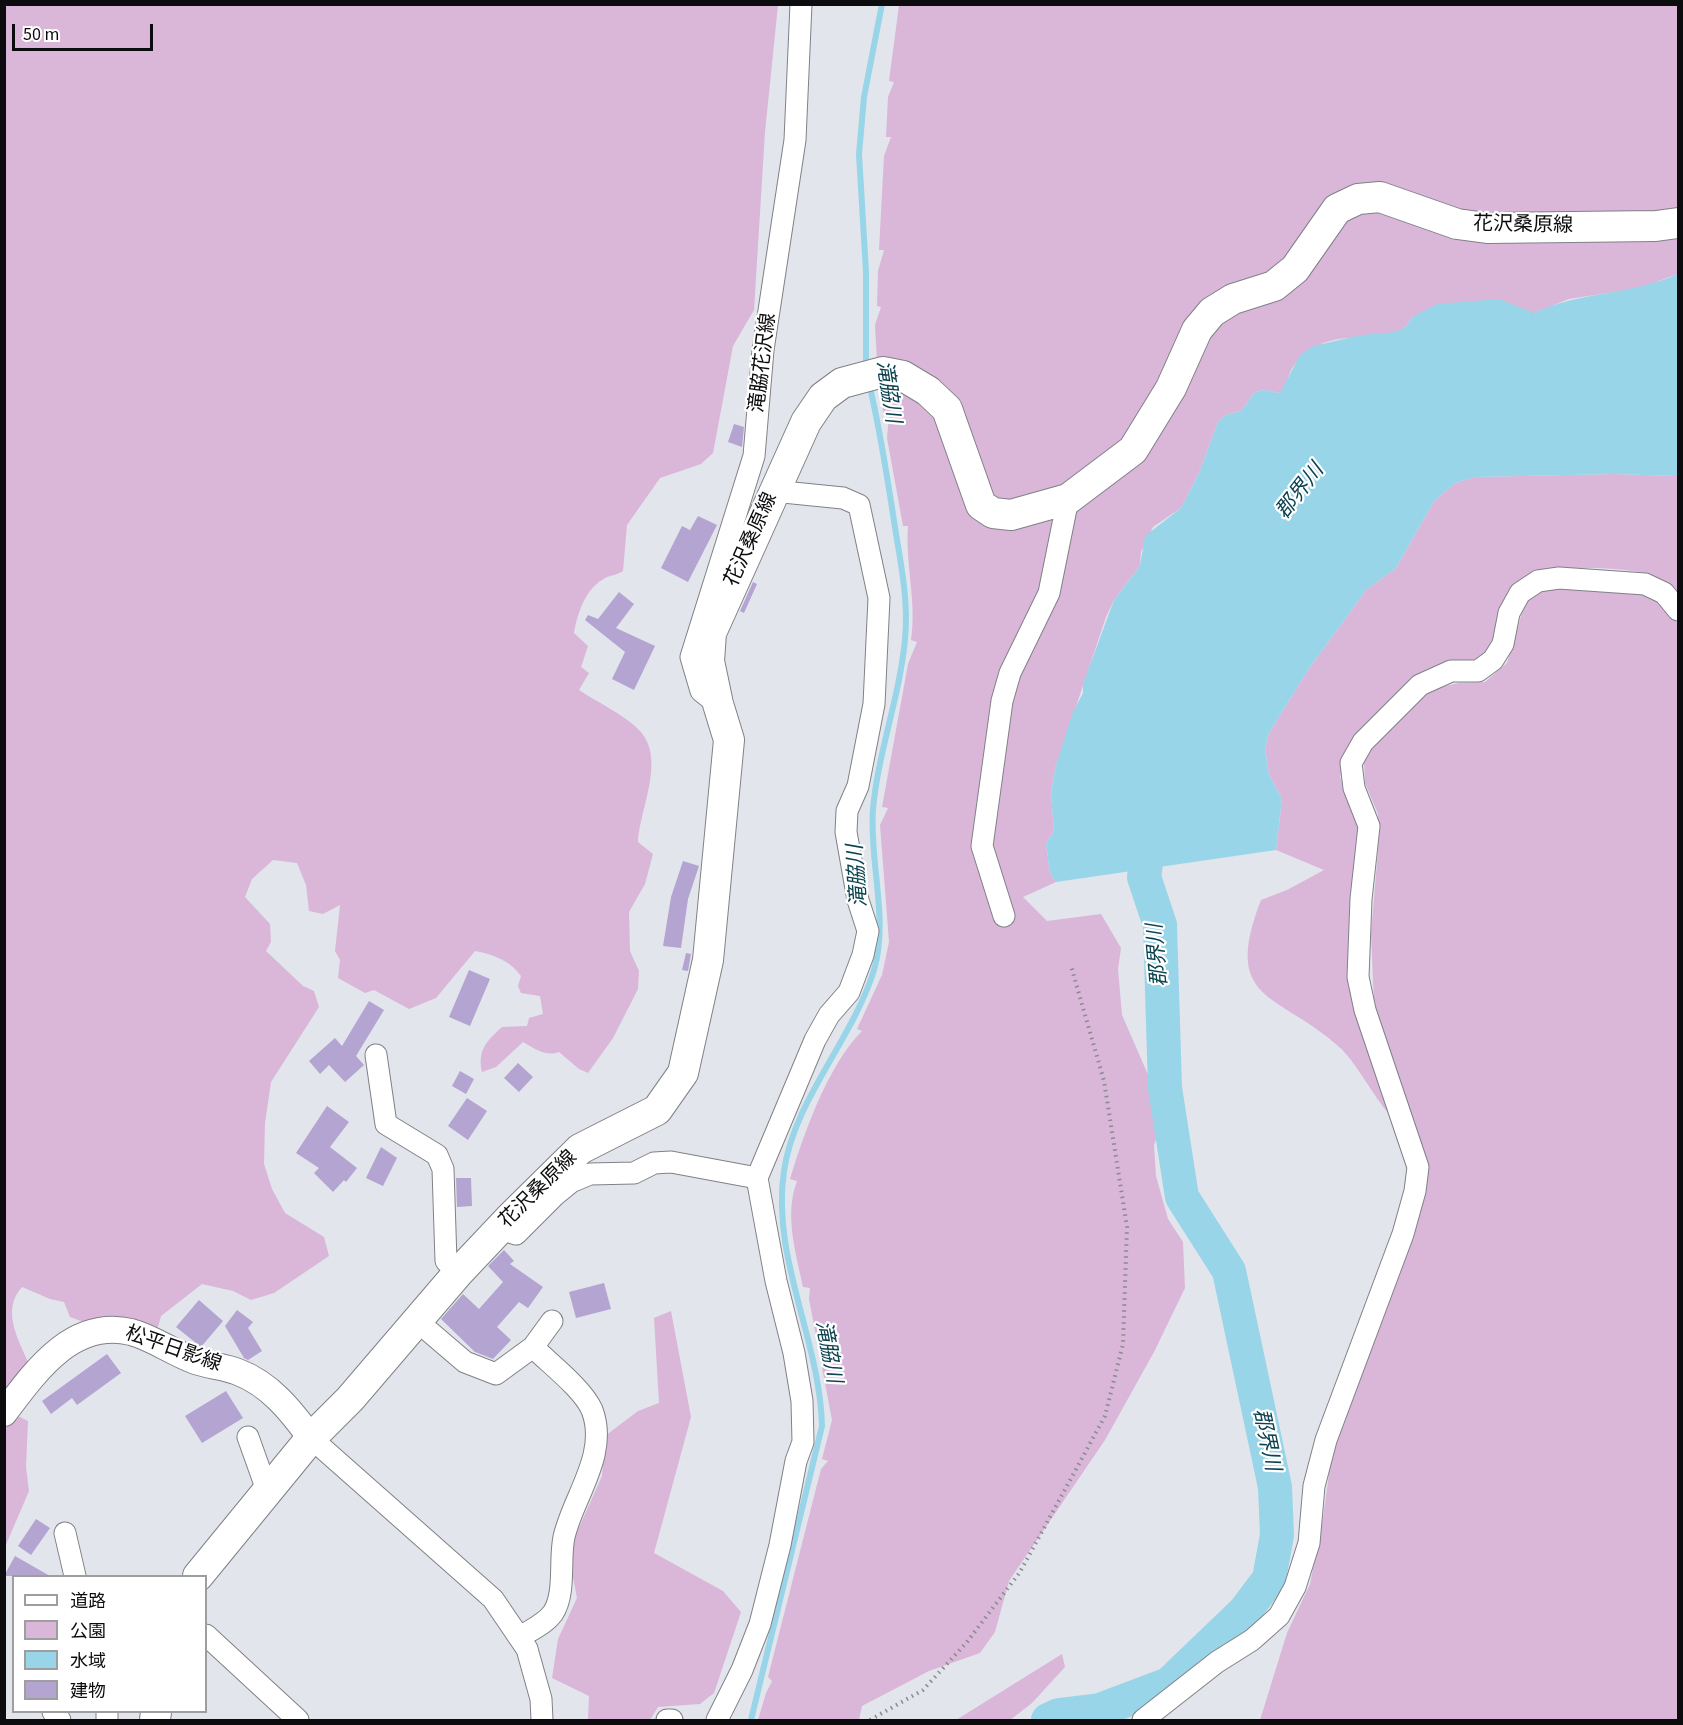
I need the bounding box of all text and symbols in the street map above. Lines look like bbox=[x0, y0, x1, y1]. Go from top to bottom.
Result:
scale bar bbox=[15, 12, 156, 50]
text: 50 m bbox=[23, 22, 59, 47]
street label: 花沢桑原線 bbox=[1473, 213, 1573, 239]
street label: 滝脇花沢線 bbox=[746, 312, 782, 414]
water label: 滝脇川 bbox=[870, 359, 904, 425]
water label: 郡界川 bbox=[1272, 459, 1330, 525]
street label: 花沢桑原線 bbox=[721, 489, 783, 591]
water label: 滝脇川 bbox=[844, 844, 874, 908]
water label: 郡界川 bbox=[1144, 923, 1174, 987]
street label: 花沢桑原線 bbox=[495, 1146, 583, 1234]
water label: 滝脇川 bbox=[809, 1319, 845, 1385]
street label: 松平日影線 bbox=[122, 1322, 224, 1378]
water label: 郡界川 bbox=[1246, 1407, 1284, 1473]
legend bbox=[12, 1575, 207, 1713]
text: 道路 bbox=[70, 1589, 106, 1614]
text: 公園 bbox=[70, 1619, 106, 1644]
text: 水域 bbox=[70, 1649, 106, 1674]
text: 建物 bbox=[70, 1679, 106, 1704]

